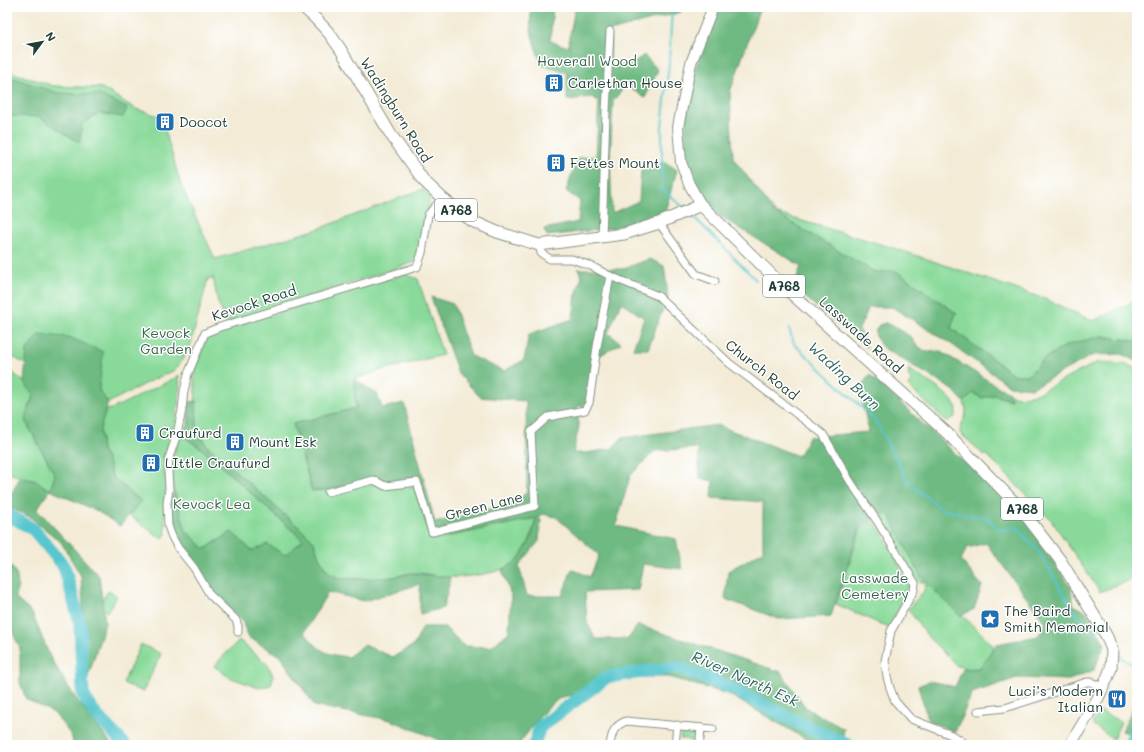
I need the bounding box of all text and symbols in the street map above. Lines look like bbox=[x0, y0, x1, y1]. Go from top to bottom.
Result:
north arrow bbox=[22, 22, 62, 62]
text: N bbox=[42, 29, 59, 44]
park label: Haverall Wood bbox=[537, 51, 637, 70]
street label: Wadingburn Road bbox=[356, 53, 437, 166]
building icon: Carlethan House bbox=[543, 72, 565, 94]
place label: Carlethan House bbox=[568, 73, 682, 92]
building icon: Doocot bbox=[154, 111, 176, 133]
place label: Doocot bbox=[179, 112, 228, 131]
building icon: Fettes Mount bbox=[545, 152, 567, 174]
place label: Fettes Mount bbox=[570, 153, 660, 172]
road number: A768 bbox=[435, 199, 477, 221]
road number: A768 bbox=[763, 275, 805, 297]
street label: Kevock Road bbox=[209, 280, 299, 325]
street label: Lasswade Road bbox=[816, 292, 907, 377]
park label: Kevock Garden bbox=[140, 323, 192, 358]
street label: Church Road bbox=[722, 335, 803, 404]
water label: Wading Burn bbox=[804, 337, 885, 414]
building icon: Craufurd bbox=[134, 422, 156, 444]
place label: Craufurd bbox=[159, 423, 222, 442]
building icon: Mount Esk bbox=[224, 431, 246, 453]
place label: Mount Esk bbox=[249, 432, 317, 451]
building icon: LIttle Craufurd bbox=[140, 452, 162, 474]
place label: LIttle Craufurd bbox=[165, 453, 270, 472]
street label: Green Lane bbox=[443, 487, 525, 524]
park label: Kevock Lea bbox=[173, 494, 251, 513]
road number: A768 bbox=[1001, 498, 1043, 520]
park label: Lasswade Cemetery bbox=[841, 568, 909, 603]
place label: The Baird Smith Memorial bbox=[1004, 601, 1109, 636]
place icon: The Baird Smith Memorial bbox=[979, 608, 1001, 630]
water label: River North Esk bbox=[689, 646, 803, 711]
place label: Luci’s Modern Italian bbox=[1009, 681, 1103, 716]
restaurant icon: Luci’s Modern Italian bbox=[1106, 688, 1128, 710]

